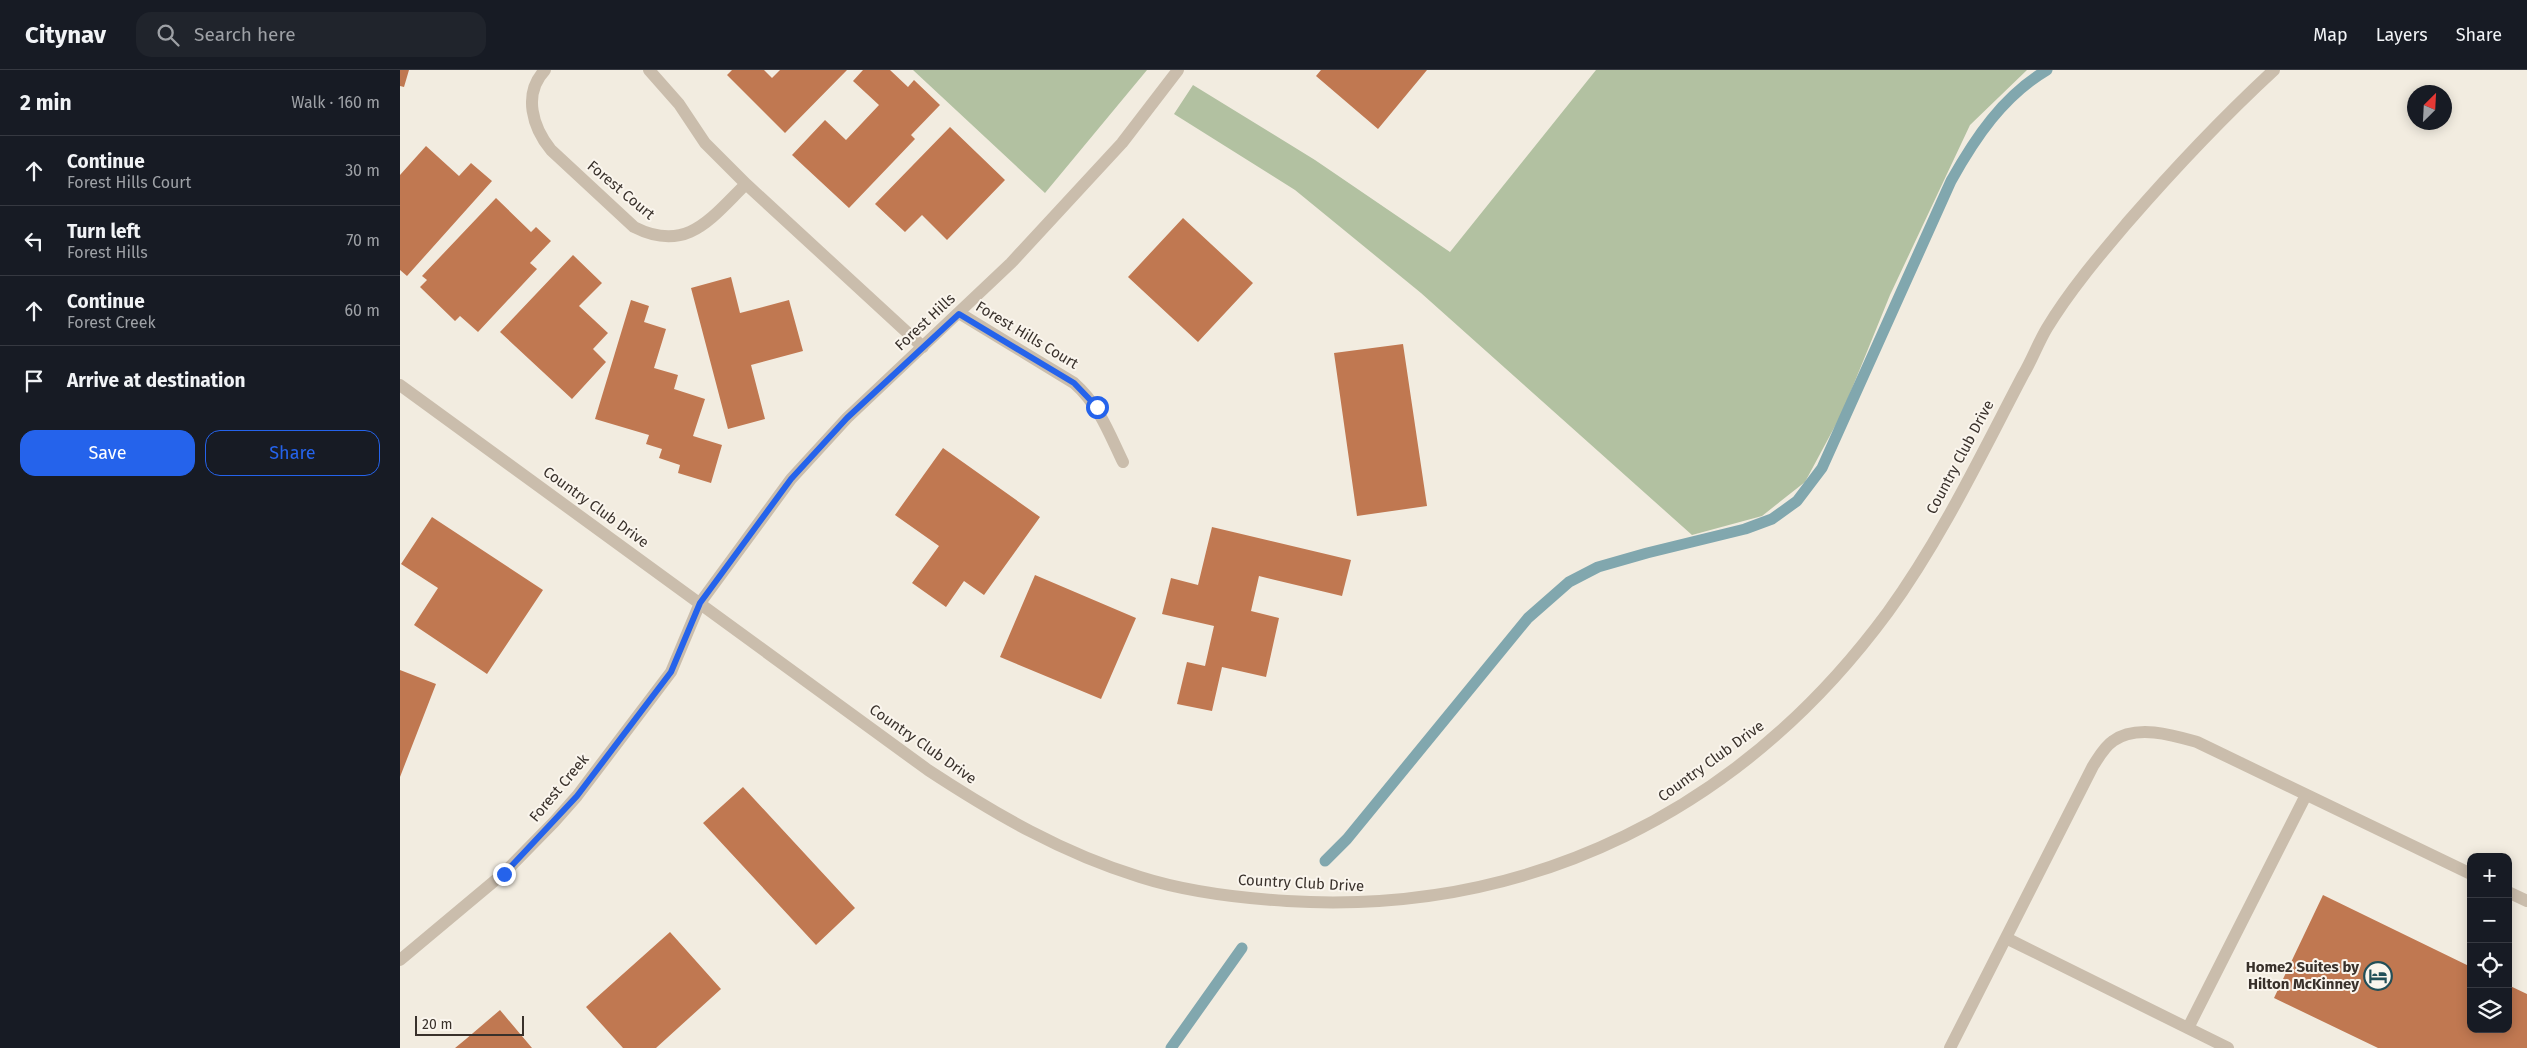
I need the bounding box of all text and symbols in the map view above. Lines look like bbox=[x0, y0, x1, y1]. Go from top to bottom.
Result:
search box bbox=[136, 12, 486, 57]
text: Citynav bbox=[25, 21, 106, 49]
icon: search bbox=[154, 21, 182, 49]
text: Search here bbox=[194, 23, 296, 46]
text: Map bbox=[2313, 24, 2348, 46]
text: Layers bbox=[2376, 24, 2428, 46]
text: Share bbox=[2456, 24, 2502, 46]
north arrow bbox=[2407, 85, 2452, 130]
text: 2 min bbox=[20, 90, 72, 116]
text: Walk · 160 m bbox=[291, 93, 380, 112]
text: Continue bbox=[67, 150, 145, 173]
icon: ahead bbox=[20, 157, 48, 185]
street label: Forest Court bbox=[584, 157, 659, 224]
text: 30 m bbox=[345, 161, 380, 180]
text: Forest Hills Court bbox=[67, 173, 191, 192]
text: Turn left bbox=[67, 220, 141, 243]
icon: left bbox=[20, 227, 48, 255]
text: 70 m bbox=[346, 231, 380, 250]
text: Forest Hills bbox=[67, 243, 148, 262]
text: Continue bbox=[67, 290, 145, 313]
street label: Forest Hills bbox=[891, 290, 959, 354]
icon: ahead bbox=[20, 297, 48, 325]
street label: Forest Hills Court bbox=[972, 297, 1082, 373]
text: 60 m bbox=[345, 301, 380, 320]
text: Forest Creek bbox=[67, 313, 156, 332]
icon: arrive bbox=[20, 367, 48, 395]
text: Arrive at destination bbox=[67, 369, 246, 392]
route start bbox=[1086, 396, 1109, 419]
street label: Country Club Drive bbox=[1922, 397, 1998, 517]
button: Save bbox=[20, 430, 195, 476]
button: Share bbox=[205, 430, 380, 476]
street label: Country Club Drive bbox=[540, 463, 652, 551]
street label: Country Club Drive bbox=[866, 700, 980, 788]
street label: Country Club Drive bbox=[1655, 717, 1767, 805]
street label: Forest Creek bbox=[525, 750, 593, 826]
map controls bbox=[2467, 853, 2512, 1033]
button: + bbox=[2467, 853, 2512, 898]
route end bbox=[493, 863, 516, 886]
street label: Country Club Drive bbox=[1237, 871, 1365, 895]
button: − bbox=[2467, 898, 2512, 943]
button: locate bbox=[2467, 943, 2512, 988]
place label: Home2 Suites by Hilton McKinney bbox=[2246, 958, 2359, 993]
hotel icon: Home2 Suites by Hilton McKinney bbox=[2363, 961, 2393, 991]
button: layers bbox=[2467, 988, 2512, 1033]
scale bar bbox=[415, 1013, 524, 1036]
text: 20 m bbox=[422, 1016, 452, 1033]

